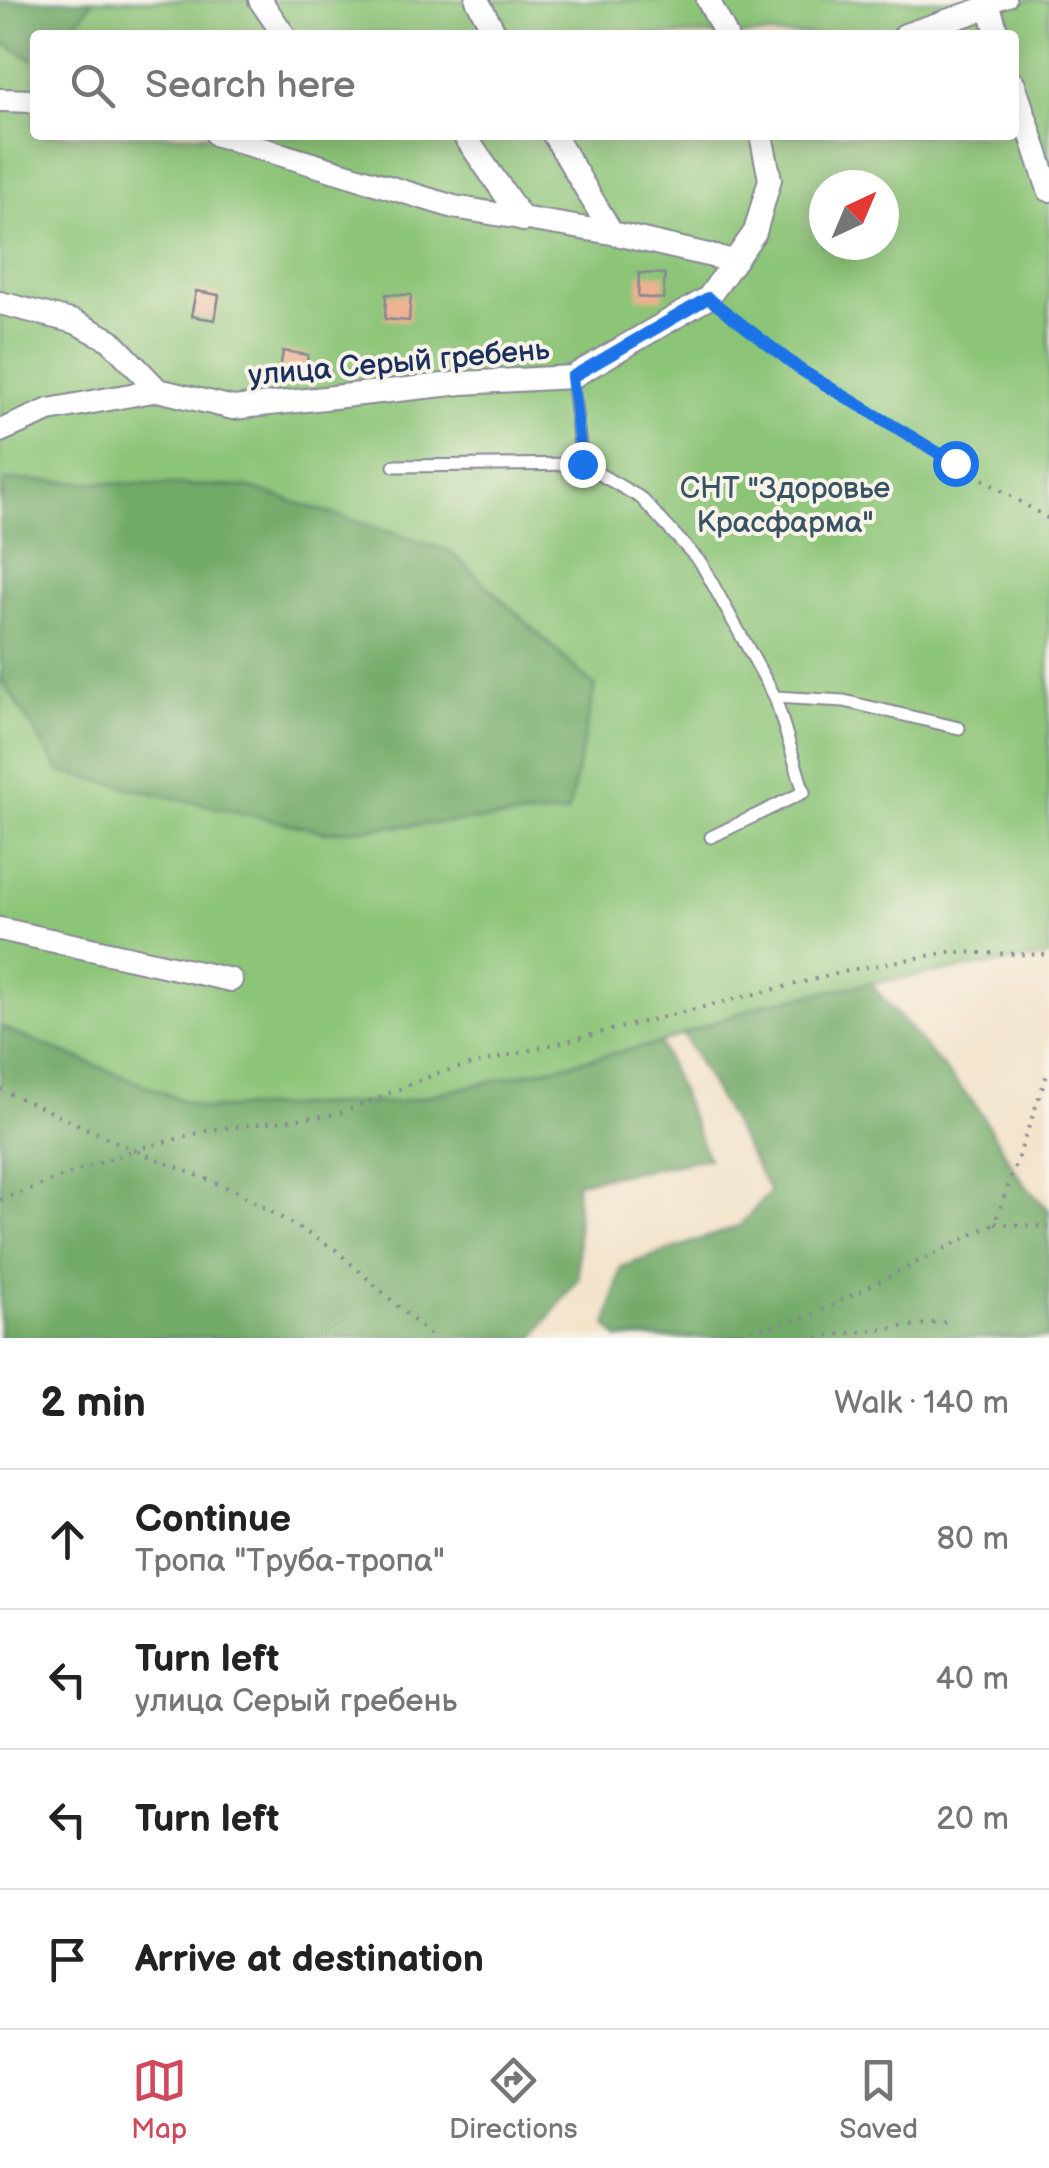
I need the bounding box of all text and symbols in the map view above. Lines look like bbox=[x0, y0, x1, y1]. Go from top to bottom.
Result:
search box bbox=[30, 30, 1019, 140]
icon: search bbox=[65, 58, 120, 113]
text: Search here bbox=[145, 63, 356, 108]
north arrow bbox=[809, 170, 899, 260]
street label: улица Серый гребень bbox=[247, 332, 551, 394]
route start bbox=[933, 441, 979, 487]
route end bbox=[560, 442, 606, 488]
park label: СНТ "Здоровье Красфарма" bbox=[680, 471, 890, 541]
text: 2 min bbox=[40, 1378, 146, 1429]
text: Walk · 140 m bbox=[834, 1384, 1009, 1423]
text: Continue bbox=[135, 1497, 291, 1542]
icon: ahead bbox=[40, 1512, 95, 1567]
text: 80 m bbox=[936, 1520, 1009, 1559]
text: Тропа "Труба-тропа" bbox=[135, 1542, 445, 1581]
text: Turn left bbox=[135, 1637, 279, 1682]
icon: left bbox=[40, 1652, 95, 1707]
text: 40 m bbox=[936, 1660, 1009, 1699]
text: улица Серый гребень bbox=[135, 1682, 457, 1721]
icon: left bbox=[40, 1792, 95, 1847]
text: Turn left bbox=[135, 1797, 279, 1842]
text: 20 m bbox=[936, 1800, 1009, 1839]
icon: arrive bbox=[40, 1932, 95, 1987]
text: Arrive at destination bbox=[135, 1937, 484, 1982]
tab: Map bbox=[131, 2053, 187, 2146]
tab: Directions bbox=[449, 2053, 578, 2146]
tab: Saved bbox=[840, 2053, 918, 2146]

